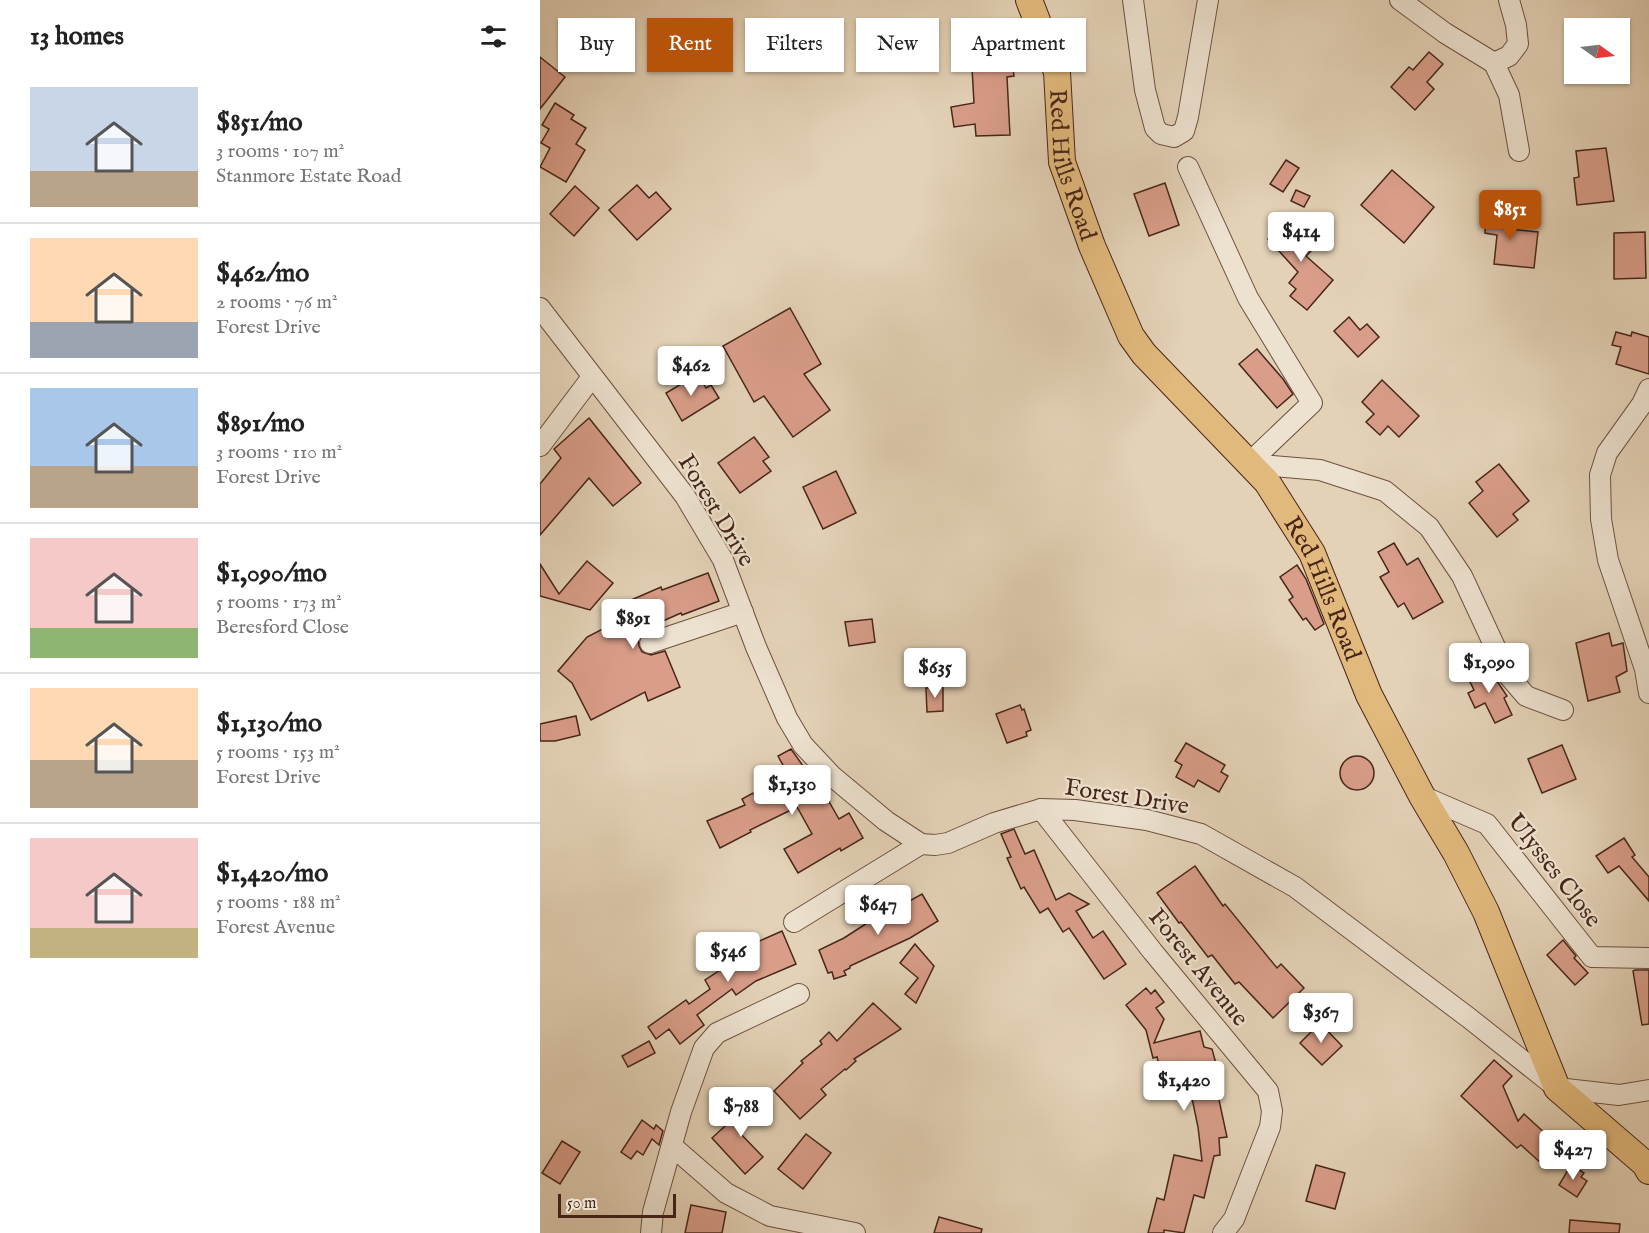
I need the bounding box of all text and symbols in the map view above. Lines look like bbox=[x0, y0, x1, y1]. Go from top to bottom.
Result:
chip: Buy bbox=[558, 18, 635, 72]
chip: Rent bbox=[647, 18, 733, 72]
chip: Filters bbox=[745, 18, 844, 72]
chip: New bbox=[856, 18, 939, 72]
chip: Apartment bbox=[951, 18, 1086, 72]
north arrow bbox=[1564, 18, 1630, 84]
map controls bbox=[1564, 18, 1630, 84]
text: 13 homes bbox=[30, 20, 124, 53]
icon: filters bbox=[477, 20, 510, 53]
street label: Red Hills Road bbox=[1041, 88, 1103, 245]
text: $851/mo bbox=[216, 106, 303, 139]
icon: home bbox=[78, 111, 150, 183]
text: 3 rooms · 107 m² bbox=[216, 139, 344, 164]
text: Stanmore Estate Road bbox=[216, 164, 401, 189]
pin: $851 bbox=[1474, 190, 1546, 241]
text: $851 bbox=[1493, 197, 1527, 222]
pin: $414 bbox=[1265, 212, 1337, 263]
text: $414 bbox=[1282, 219, 1320, 244]
text: $462/mo bbox=[216, 257, 309, 290]
icon: home bbox=[78, 262, 150, 334]
text: 2 rooms · 76 m² bbox=[216, 290, 337, 315]
text: Forest Drive bbox=[216, 315, 321, 340]
pin: $462 bbox=[655, 346, 727, 397]
text: $462 bbox=[672, 353, 710, 378]
text: $891/mo bbox=[216, 407, 304, 440]
icon: home bbox=[78, 412, 150, 484]
text: 3 rooms · 110 m² bbox=[216, 440, 342, 465]
street label: Forest Drive bbox=[670, 449, 761, 573]
text: Forest Drive bbox=[216, 465, 321, 490]
street label: Red Hills Road bbox=[1276, 511, 1368, 666]
text: $1,090/mo bbox=[216, 557, 327, 590]
icon: home bbox=[78, 562, 150, 634]
text: 5 rooms · 173 m² bbox=[216, 590, 342, 615]
pin: $891 bbox=[597, 599, 669, 650]
text: $891 bbox=[615, 606, 651, 631]
text: Beresford Close bbox=[216, 615, 349, 640]
pin: $1,090 bbox=[1440, 643, 1538, 694]
pin: $635 bbox=[899, 648, 971, 699]
text: $1,090 bbox=[1463, 650, 1515, 675]
text: $635 bbox=[918, 655, 952, 680]
text: $1,130/mo bbox=[216, 707, 322, 740]
icon: home bbox=[78, 712, 150, 784]
text: 5 rooms · 153 m² bbox=[216, 740, 340, 765]
text: Forest Drive bbox=[216, 765, 321, 790]
pin: $1,130 bbox=[743, 765, 841, 816]
text: $1,130 bbox=[768, 772, 816, 797]
street label: Forest Drive bbox=[1062, 772, 1191, 823]
street label: Ulysses Close bbox=[1500, 808, 1608, 934]
text: $1,420/mo bbox=[216, 857, 328, 890]
icon: home bbox=[78, 862, 150, 934]
pin: $647 bbox=[842, 885, 914, 936]
text: 5 rooms · 188 m² bbox=[216, 890, 341, 915]
text: $647 bbox=[859, 892, 897, 917]
street label: Forest Avenue bbox=[1141, 903, 1255, 1033]
text: Forest Avenue bbox=[216, 915, 335, 940]
pin: $546 bbox=[692, 932, 764, 983]
text: $546 bbox=[710, 939, 746, 964]
pin: $367 bbox=[1285, 993, 1357, 1044]
text: $367 bbox=[1303, 1000, 1339, 1025]
pin: $1,420 bbox=[1135, 1061, 1233, 1112]
text: $1,420 bbox=[1157, 1068, 1211, 1093]
pin: $788 bbox=[705, 1087, 777, 1138]
text: $788 bbox=[723, 1094, 759, 1119]
pin: $427 bbox=[1537, 1130, 1609, 1181]
text: $427 bbox=[1553, 1137, 1593, 1162]
scale bar bbox=[558, 1191, 676, 1218]
text: 50 m bbox=[567, 1194, 596, 1214]

